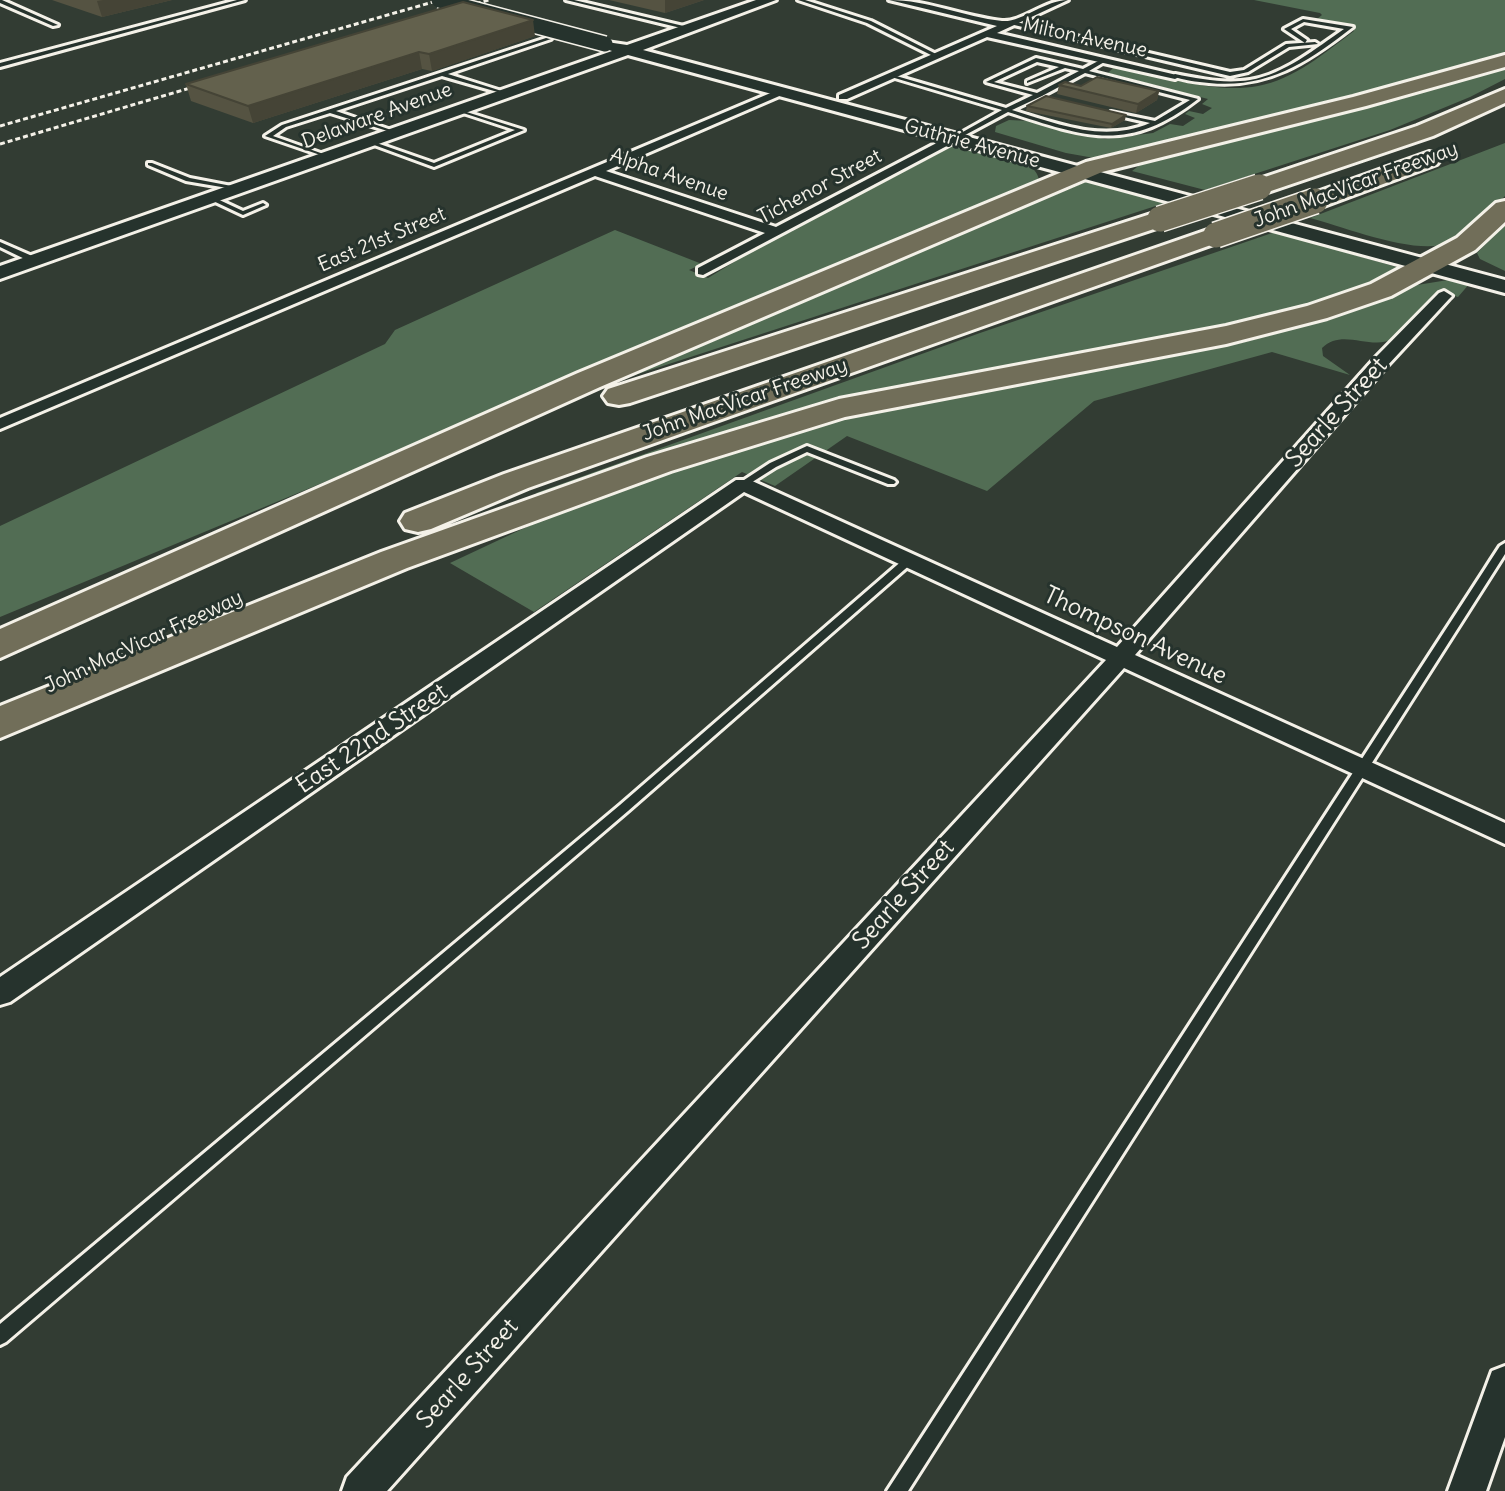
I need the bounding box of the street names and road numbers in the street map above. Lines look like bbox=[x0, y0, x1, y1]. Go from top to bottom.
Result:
street label: Milton Avenue bbox=[1021, 13, 1149, 63]
street label: Delaware Avenue bbox=[299, 78, 455, 154]
street label: Guthrie Avenue bbox=[901, 114, 1043, 174]
street label: John MacVicar Freeway bbox=[1251, 137, 1461, 233]
street label: Alpha Avenue bbox=[607, 144, 731, 206]
street label: Tichenor Street bbox=[754, 144, 886, 230]
street label: East 21st Street bbox=[315, 202, 449, 278]
street label: Searle Street bbox=[1280, 352, 1394, 474]
street label: John MacVicar Freeway bbox=[639, 354, 851, 446]
street label: Thompson Avenue bbox=[1039, 581, 1231, 691]
street label: John MacVicar Freeway bbox=[41, 586, 247, 698]
street label: East 22nd Street bbox=[291, 678, 453, 800]
street label: Searle Street bbox=[847, 834, 961, 956]
street label: Searle Street bbox=[411, 1313, 525, 1435]

